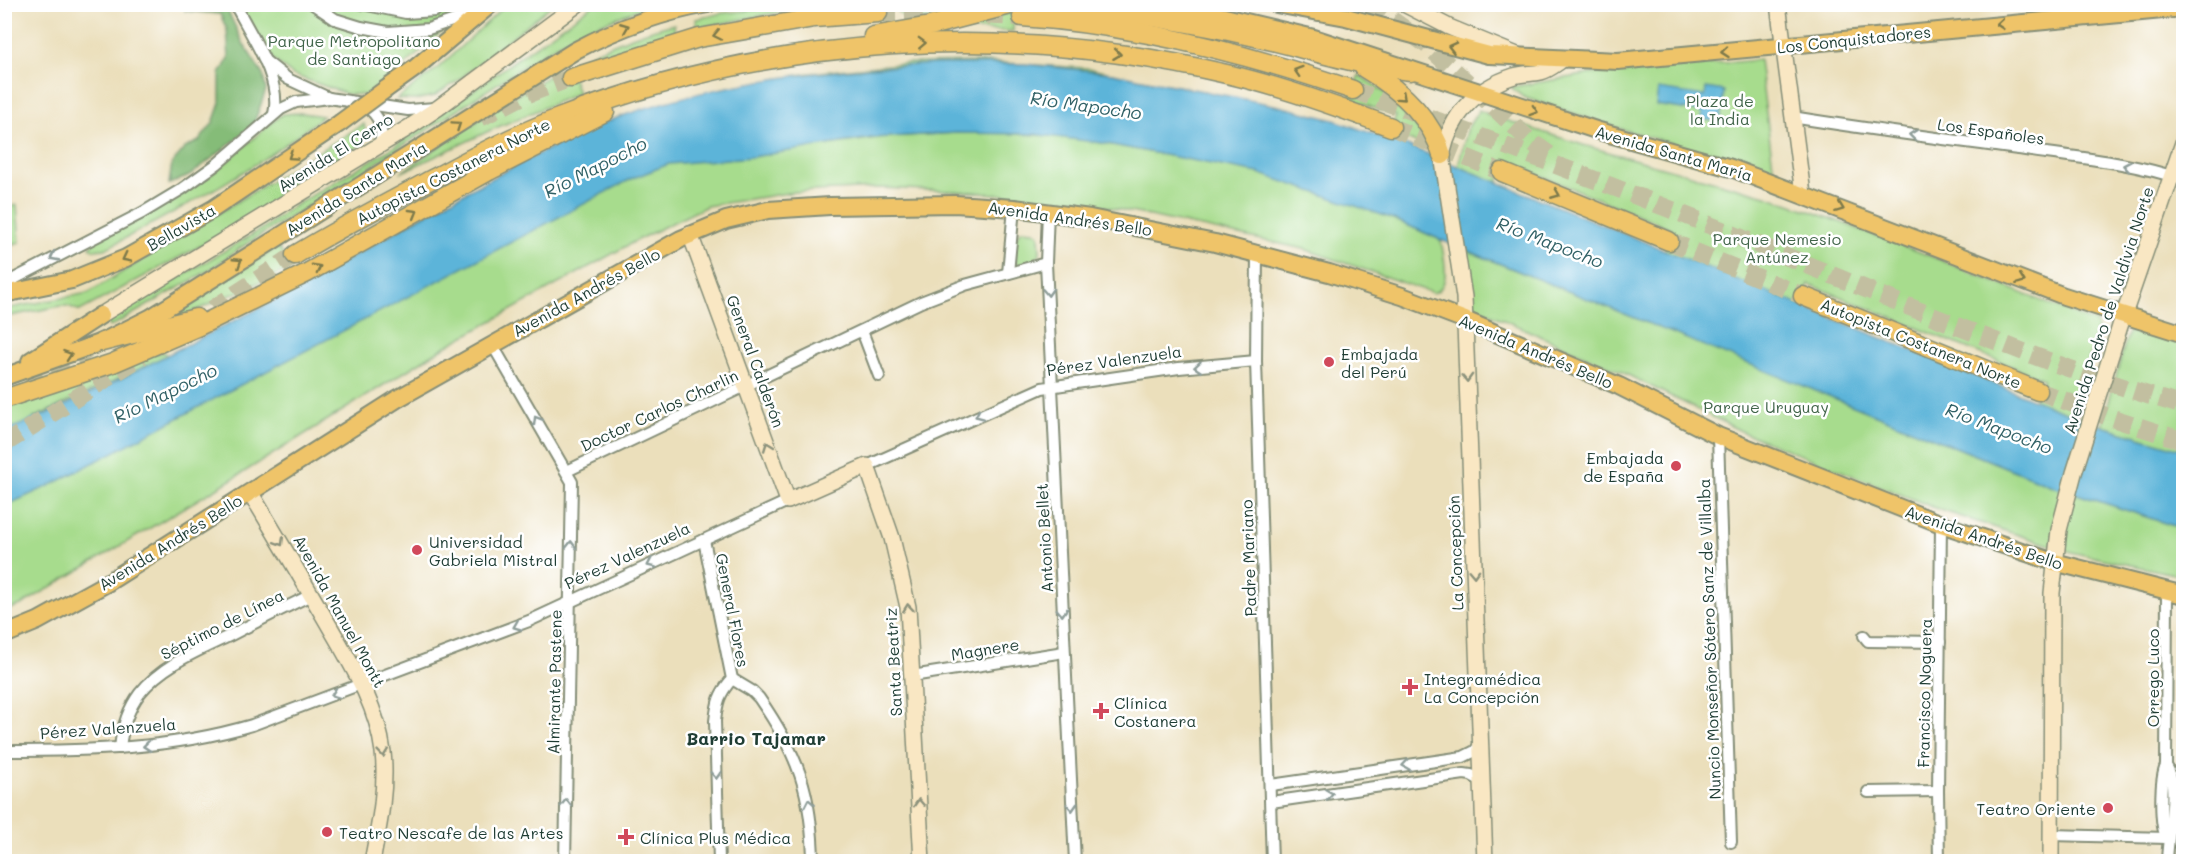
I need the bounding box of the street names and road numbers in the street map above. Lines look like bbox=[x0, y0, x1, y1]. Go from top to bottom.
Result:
street label: Los Conquistadores bbox=[1776, 20, 1932, 58]
street label: Avenida El Cerro bbox=[273, 108, 397, 196]
street label: Autopista Costanera Norte bbox=[352, 113, 554, 229]
street label: Los Españoles bbox=[1936, 113, 2046, 149]
street label: Avenida Santa María bbox=[1593, 121, 1755, 186]
street label: Avenida Santa María bbox=[282, 136, 431, 240]
street label: Avenida Pedro de Valdivia Norte bbox=[2058, 184, 2158, 436]
street label: Avenida Andrés Bello bbox=[987, 196, 1153, 240]
street label: Bellavista bbox=[143, 199, 219, 255]
street label: Avenida Andrés Bello bbox=[509, 243, 663, 341]
street label: General Calderón bbox=[722, 292, 790, 430]
street label: Autopista Costanera Norte bbox=[1817, 293, 2025, 393]
street label: Avenida Andrés Bello bbox=[1456, 309, 1616, 393]
street label: Pérez Valenzuela bbox=[1045, 340, 1183, 380]
street label: Doctor Carlos Charlin bbox=[577, 364, 741, 456]
street label: Nuncio Monseñor Sótero Sanz de Villalba bbox=[1693, 478, 1725, 800]
street label: Antonio Bellet bbox=[1031, 483, 1057, 593]
street label: Avenida Andrés Bello bbox=[94, 489, 246, 595]
street label: La Concepción bbox=[1442, 495, 1468, 611]
street label: Padre Mariano bbox=[1235, 499, 1261, 617]
street label: Avenida Andrés Bello bbox=[1902, 500, 2066, 574]
street label: Pérez Valenzuela bbox=[561, 517, 693, 593]
street label: Avenida Manuel Montt bbox=[289, 531, 391, 691]
street label: General Flores bbox=[712, 551, 754, 669]
street label: Séptimo de Línea bbox=[157, 584, 287, 664]
street label: Santa Beatriz bbox=[880, 607, 906, 717]
street label: Almirante Pastene bbox=[542, 609, 566, 755]
street label: Francisco Noguera bbox=[1912, 618, 1936, 768]
street label: Orrego Luco bbox=[2142, 629, 2163, 727]
street label: Magnere bbox=[949, 633, 1021, 665]
street label: Pérez Valenzuela bbox=[39, 713, 177, 743]

